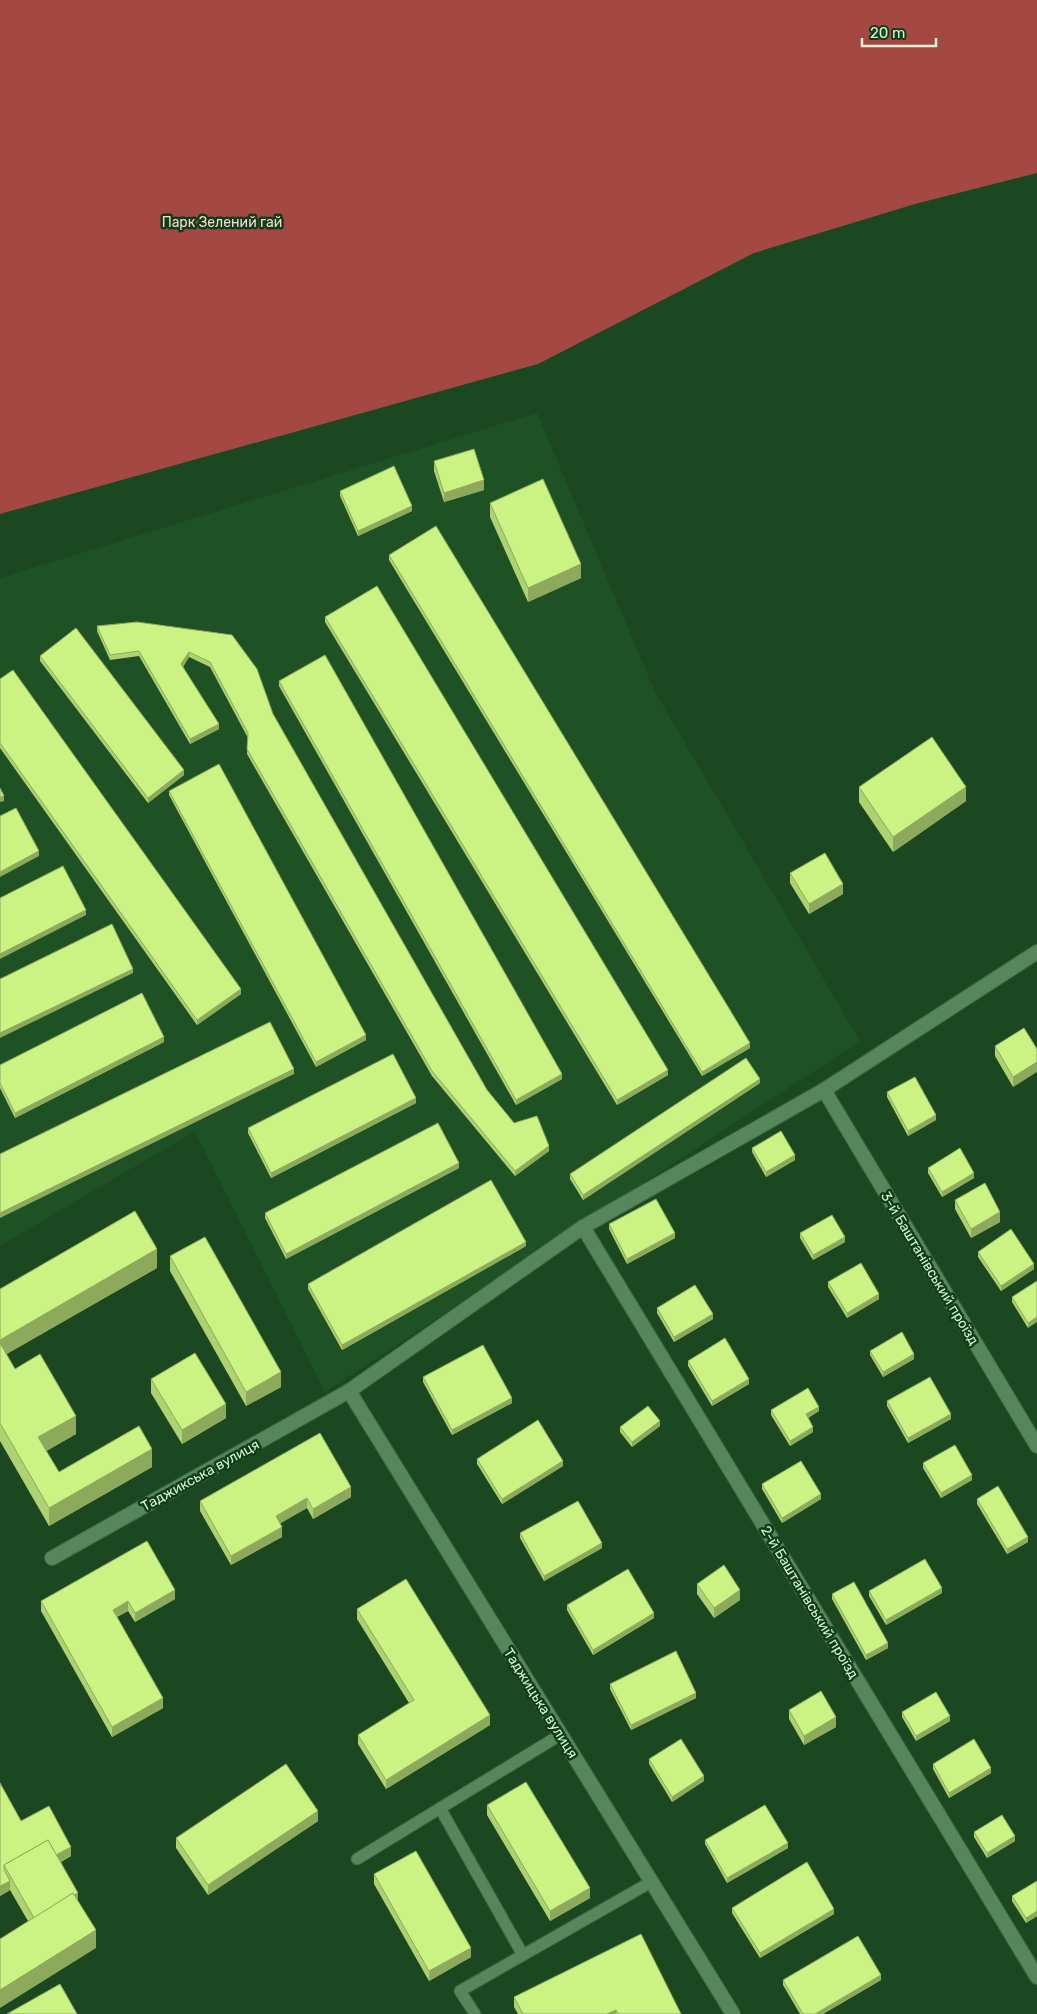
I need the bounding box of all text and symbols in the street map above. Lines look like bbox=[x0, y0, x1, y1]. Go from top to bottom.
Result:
scale bar bbox=[862, 15, 936, 47]
text: 20 m bbox=[870, 24, 905, 42]
park label: Парк Зелений гай bbox=[162, 214, 282, 231]
street label: 3-й Баштанівський проїзд bbox=[877, 1189, 982, 1348]
street label: Таджикська вулиця bbox=[138, 1436, 262, 1515]
street label: 2-й Баштанівський проїзд bbox=[757, 1523, 862, 1682]
street label: Таджицька вулиця bbox=[500, 1645, 581, 1761]

